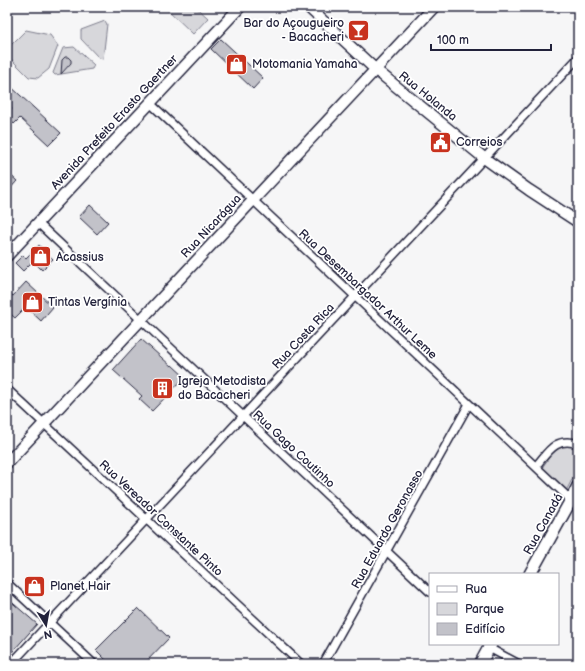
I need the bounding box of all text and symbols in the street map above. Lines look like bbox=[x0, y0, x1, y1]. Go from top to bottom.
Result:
place label: Bar do Açougueiro - Bacacheri bbox=[243, 16, 344, 45]
bar icon: Bar do Açougueiro - Bacacheri bbox=[346, 17, 372, 43]
scale bar bbox=[431, 26, 551, 52]
text: 100 m bbox=[437, 33, 469, 48]
street label: Avenida Prefeito Erasto Gaertner bbox=[48, 51, 181, 193]
shop icon: Motomania Yamaha bbox=[224, 51, 250, 77]
place label: Motomania Yamaha bbox=[252, 57, 358, 72]
street label: Rua Holanda bbox=[396, 68, 460, 125]
public building icon: Correios bbox=[428, 129, 454, 155]
place label: Correios bbox=[456, 135, 503, 150]
street label: Rua Nicarágua bbox=[178, 191, 245, 261]
street label: Rua Desembargador Arthur Leme bbox=[295, 226, 440, 362]
shop icon: Acassius bbox=[27, 244, 53, 270]
place label: Acassius bbox=[56, 250, 104, 265]
shop icon: Tintas Vergínia bbox=[20, 289, 46, 315]
place label: Tintas Vergínia bbox=[48, 295, 127, 310]
street label: Rua Costa Rica bbox=[269, 300, 338, 372]
place label: Igreja Metodista do Bacacheri bbox=[178, 374, 266, 403]
building icon: Igreja Metodista do Bacacheri bbox=[149, 375, 175, 401]
street label: Rua Gago Coutinho bbox=[250, 408, 338, 491]
street label: Rua Vereador Constante Pinto bbox=[96, 457, 226, 580]
street label: Rua Eduardo Geronasso bbox=[348, 467, 427, 591]
street label: Rua Canadá bbox=[520, 491, 567, 558]
shop icon: Planet Hair bbox=[21, 573, 47, 599]
legend bbox=[429, 573, 559, 645]
place label: Planet Hair bbox=[50, 579, 111, 594]
text: Rua bbox=[465, 582, 487, 597]
text: Parque bbox=[465, 602, 504, 617]
north arrow bbox=[26, 605, 66, 645]
text: Edifício bbox=[465, 622, 505, 637]
text: N bbox=[43, 627, 53, 641]

